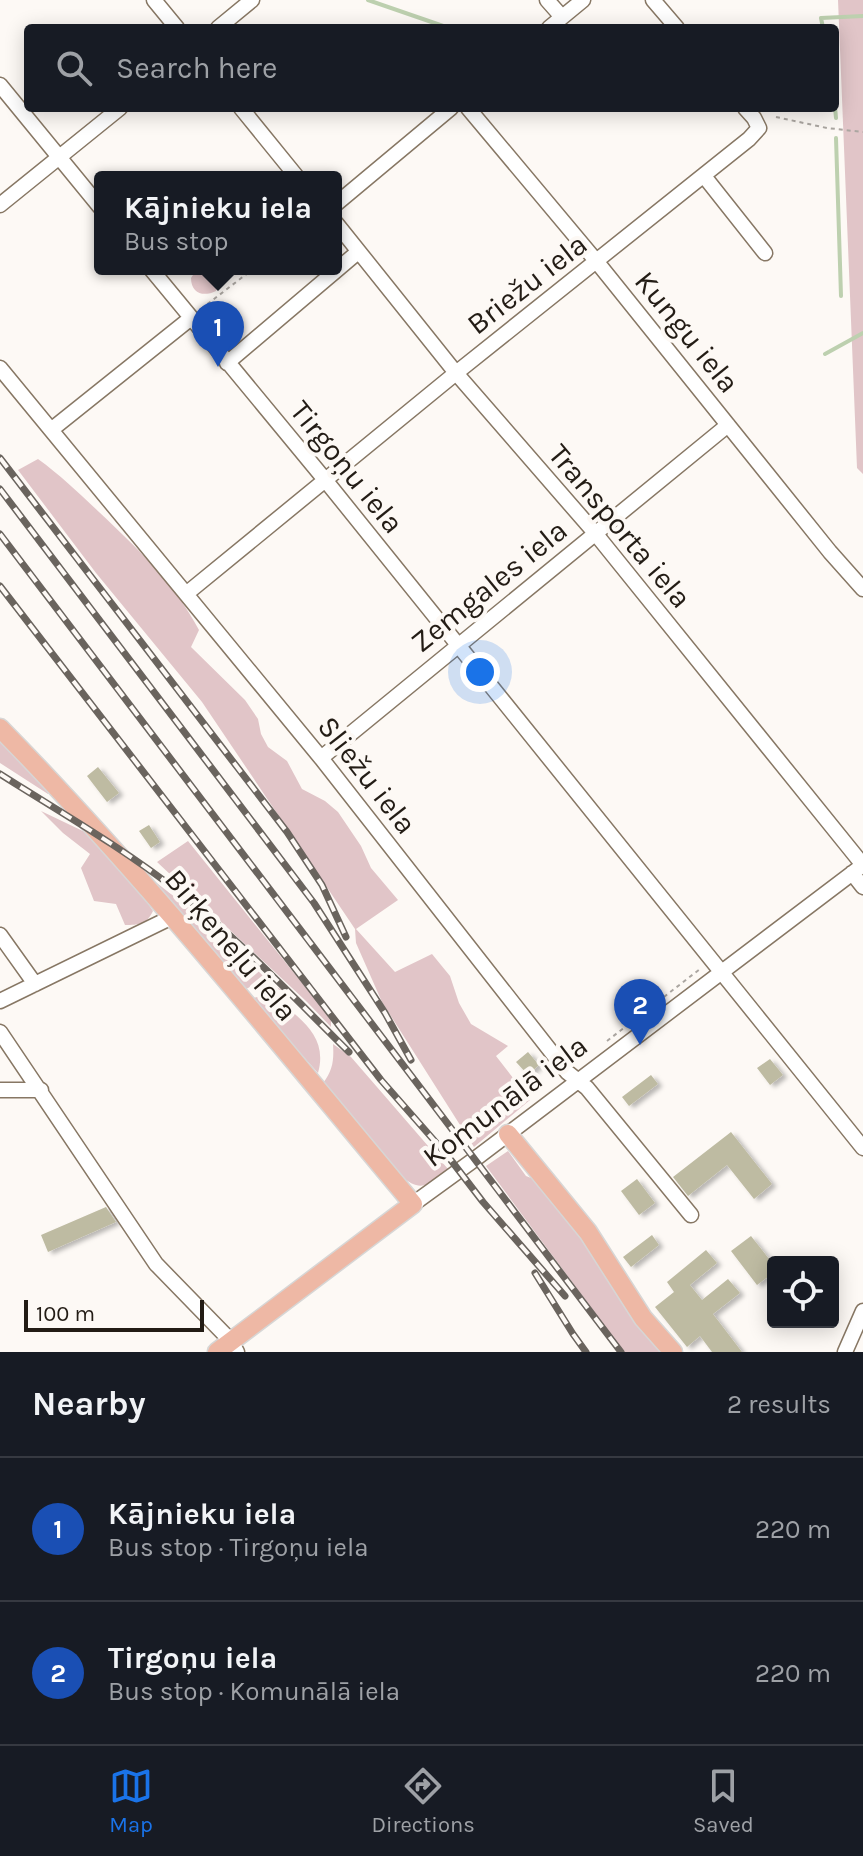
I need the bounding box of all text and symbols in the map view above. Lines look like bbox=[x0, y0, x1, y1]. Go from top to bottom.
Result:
search box bbox=[24, 24, 839, 112]
icon: search bbox=[52, 46, 96, 90]
text: Search here bbox=[116, 50, 277, 86]
popup bbox=[94, 171, 342, 275]
text: Kājnieku iela bbox=[124, 190, 312, 226]
text: Bus stop bbox=[124, 226, 228, 257]
street label: Briežu iela bbox=[460, 226, 594, 342]
street label: Kungu iela bbox=[627, 264, 747, 400]
pin: 1 bbox=[192, 301, 244, 367]
street label: Tirgoņu iela bbox=[283, 393, 411, 541]
street label: Transporta iela bbox=[541, 437, 699, 615]
street label: Zemgales iela bbox=[404, 512, 574, 660]
your location bbox=[460, 652, 500, 692]
street label: Sliežu iela bbox=[310, 709, 424, 841]
street label: Birķeneļu iela bbox=[157, 862, 305, 1028]
pin: 2 bbox=[614, 979, 666, 1045]
street label: Komunālā iela bbox=[416, 1027, 594, 1175]
map controls bbox=[767, 1256, 839, 1328]
button: locate bbox=[767, 1256, 839, 1328]
scale bar bbox=[24, 1296, 204, 1332]
text: 100 m bbox=[36, 1301, 95, 1327]
text: Nearby bbox=[32, 1384, 146, 1424]
text: 2 results bbox=[727, 1389, 831, 1420]
text: Kājnieku iela bbox=[108, 1496, 296, 1532]
text: 1 bbox=[53, 1514, 63, 1545]
text: 220 m bbox=[755, 1514, 831, 1545]
text: Bus stop · Tirgoņu iela bbox=[108, 1532, 369, 1563]
text: Tirgoņu iela bbox=[108, 1640, 277, 1676]
text: 2 bbox=[50, 1658, 66, 1689]
text: 220 m bbox=[755, 1658, 831, 1689]
text: Bus stop · Komunālā iela bbox=[108, 1676, 400, 1707]
tab: Map bbox=[109, 1764, 153, 1838]
tab: Directions bbox=[371, 1764, 475, 1838]
tab: Saved bbox=[693, 1764, 754, 1838]

